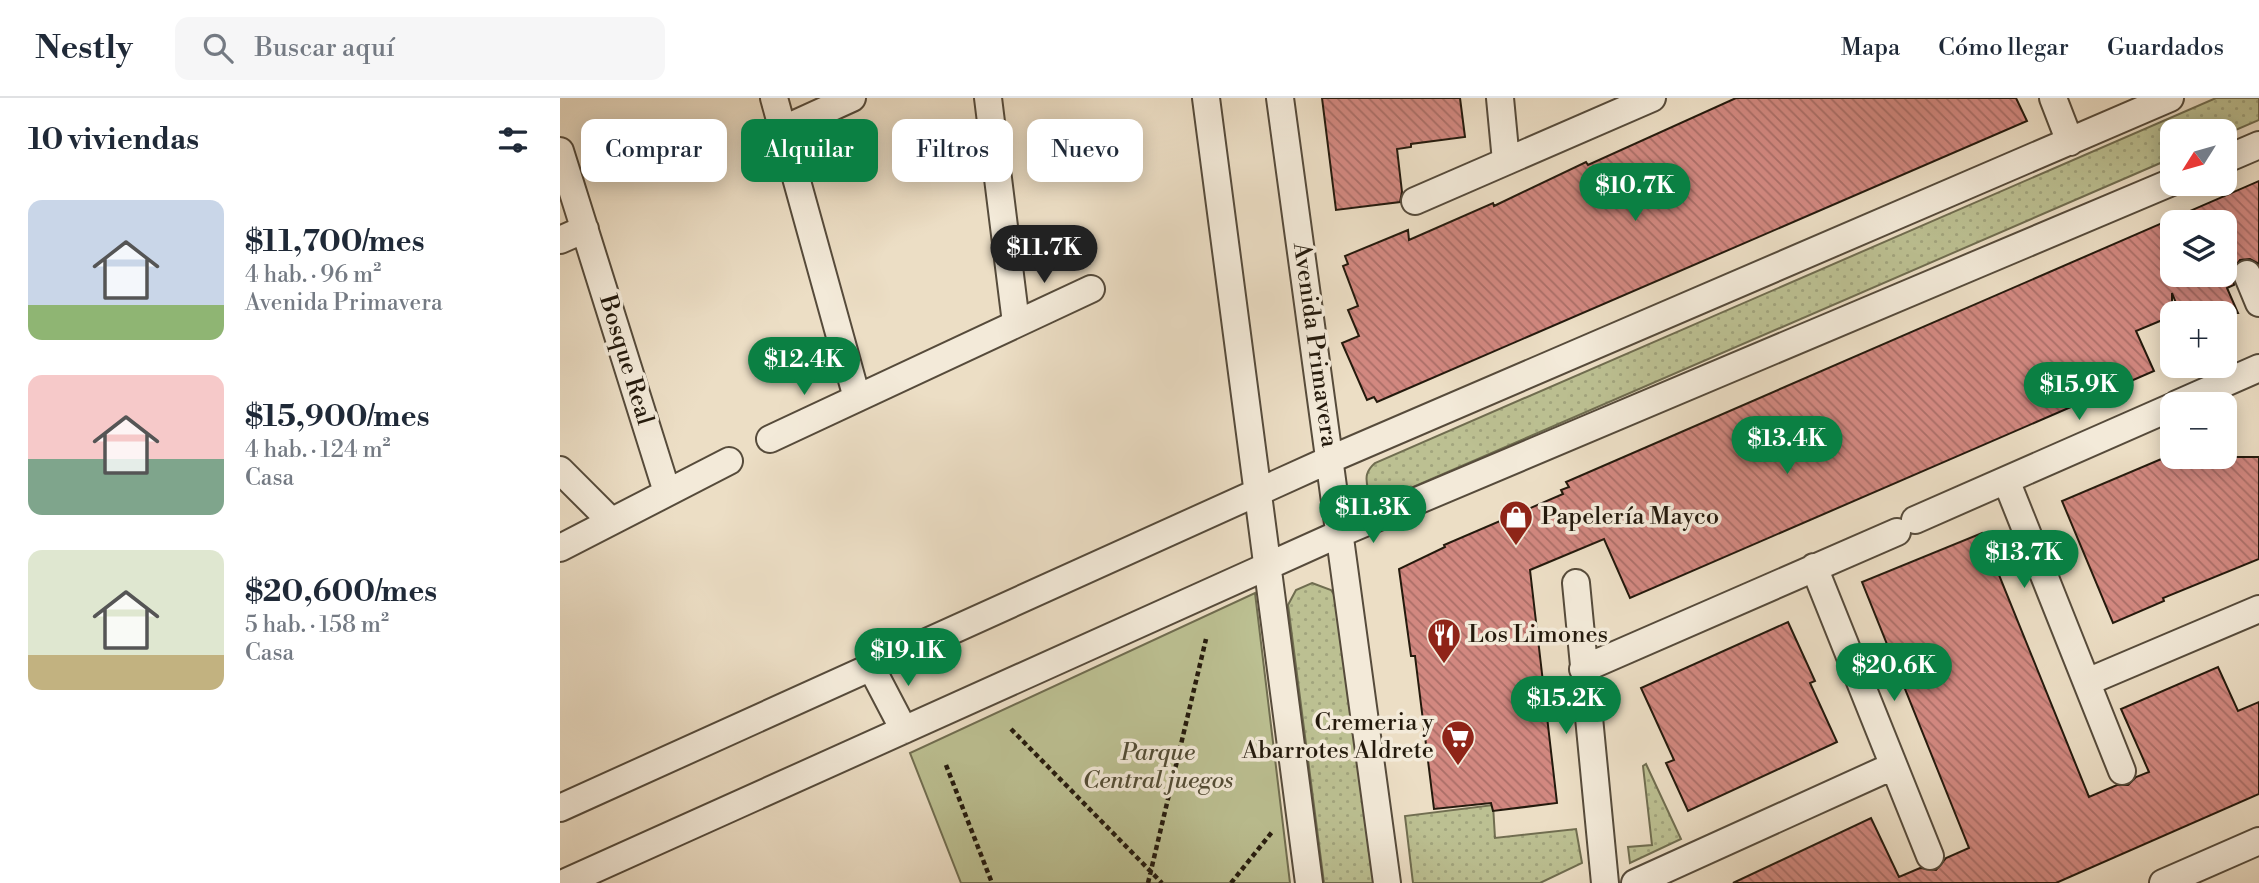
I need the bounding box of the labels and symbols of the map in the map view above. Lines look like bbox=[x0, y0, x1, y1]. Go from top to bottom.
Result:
north arrow bbox=[2160, 119, 2236, 196]
pin: $10.7K bbox=[1578, 164, 1692, 223]
pin: $11.7K bbox=[987, 226, 1101, 285]
street label: Avenida Primavera bbox=[1286, 240, 1344, 450]
street label: Bosque Real bbox=[592, 290, 660, 429]
pin: $12.4K bbox=[747, 338, 861, 397]
pin: $15.9K bbox=[2022, 362, 2136, 422]
pin: $13.4K bbox=[1730, 416, 1844, 476]
pin: $11.3K bbox=[1316, 486, 1430, 545]
shop icon: Papelería Mayco bbox=[1497, 498, 1535, 547]
place label: Papelería Mayco bbox=[1541, 502, 1719, 532]
pin: $13.7K bbox=[1967, 531, 2081, 590]
restaurant icon: Los Limones bbox=[1425, 616, 1463, 665]
place label: Los Limones bbox=[1468, 620, 1608, 650]
pin: $19.1K bbox=[851, 628, 965, 688]
pin: $20.6K bbox=[1837, 644, 1951, 703]
pin: $15.2K bbox=[1509, 676, 1623, 736]
place label: Cremeria y Abarrotes Aldrete bbox=[1241, 708, 1434, 766]
supermarket icon: Cremeria y Abarrotes Aldrete bbox=[1439, 718, 1477, 767]
park label: Parque Central juegos bbox=[1083, 738, 1233, 796]

